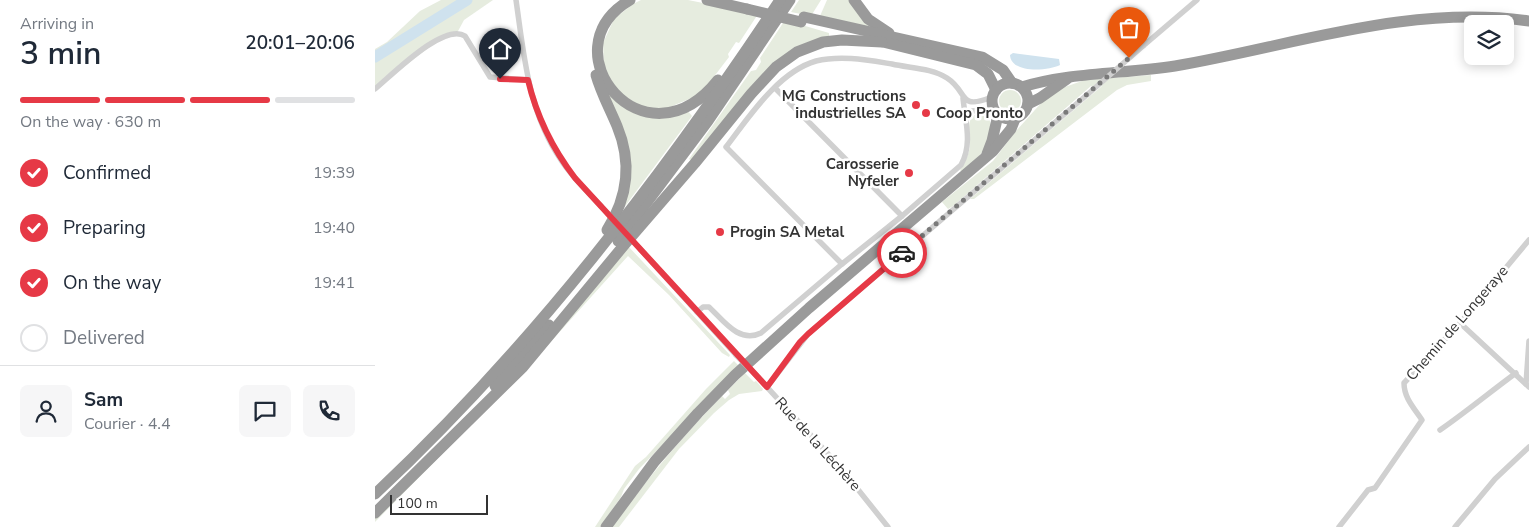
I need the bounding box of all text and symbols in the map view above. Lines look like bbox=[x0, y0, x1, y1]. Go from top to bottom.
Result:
pin bbox=[1108, 7, 1150, 58]
text: Arriving in bbox=[20, 13, 94, 35]
icon: bag bbox=[1115, 14, 1143, 42]
map controls bbox=[1464, 15, 1514, 65]
button: layers bbox=[1464, 15, 1514, 65]
pin bbox=[479, 28, 521, 79]
text: 20:01–20:06 bbox=[245, 30, 355, 56]
text: 3 min bbox=[20, 32, 102, 75]
icon: home bbox=[486, 35, 514, 63]
place label: MG Constructions industrielles SA bbox=[782, 86, 907, 123]
marker: MG Constructions industrielles SA bbox=[910, 99, 922, 111]
place label: Coop Pronto bbox=[936, 103, 1023, 123]
marker: Coop Pronto bbox=[920, 107, 932, 119]
text: On the way · 630 m bbox=[20, 111, 161, 133]
place label: Carosserie Nyfeler bbox=[826, 154, 899, 191]
icon: check bbox=[20, 159, 48, 187]
text: Confirmed bbox=[63, 160, 151, 186]
text: 19:39 bbox=[313, 162, 355, 184]
marker: Carosserie Nyfeler bbox=[903, 167, 915, 179]
icon: check bbox=[20, 214, 48, 242]
text: Preparing bbox=[63, 215, 146, 241]
text: 19:40 bbox=[313, 217, 355, 239]
place label: Progin SA Metal bbox=[730, 222, 844, 242]
marker: Progin SA Metal bbox=[714, 226, 726, 238]
courier bbox=[877, 228, 927, 278]
icon: car bbox=[888, 239, 916, 267]
street label: Chemin de Longeraye bbox=[1401, 261, 1513, 385]
icon: check bbox=[20, 269, 48, 297]
text: On the way bbox=[63, 270, 161, 296]
text: 19:41 bbox=[313, 272, 355, 294]
text: Delivered bbox=[63, 325, 145, 351]
button: person bbox=[20, 385, 72, 437]
button: chat bbox=[239, 385, 291, 437]
button: phone bbox=[303, 385, 355, 437]
text: Sam bbox=[84, 387, 123, 413]
street label: Rue de la Léchère bbox=[770, 393, 866, 495]
text: Courier · 4.4 bbox=[84, 413, 170, 435]
scale bar bbox=[390, 492, 487, 515]
text: 100 m bbox=[397, 494, 438, 513]

